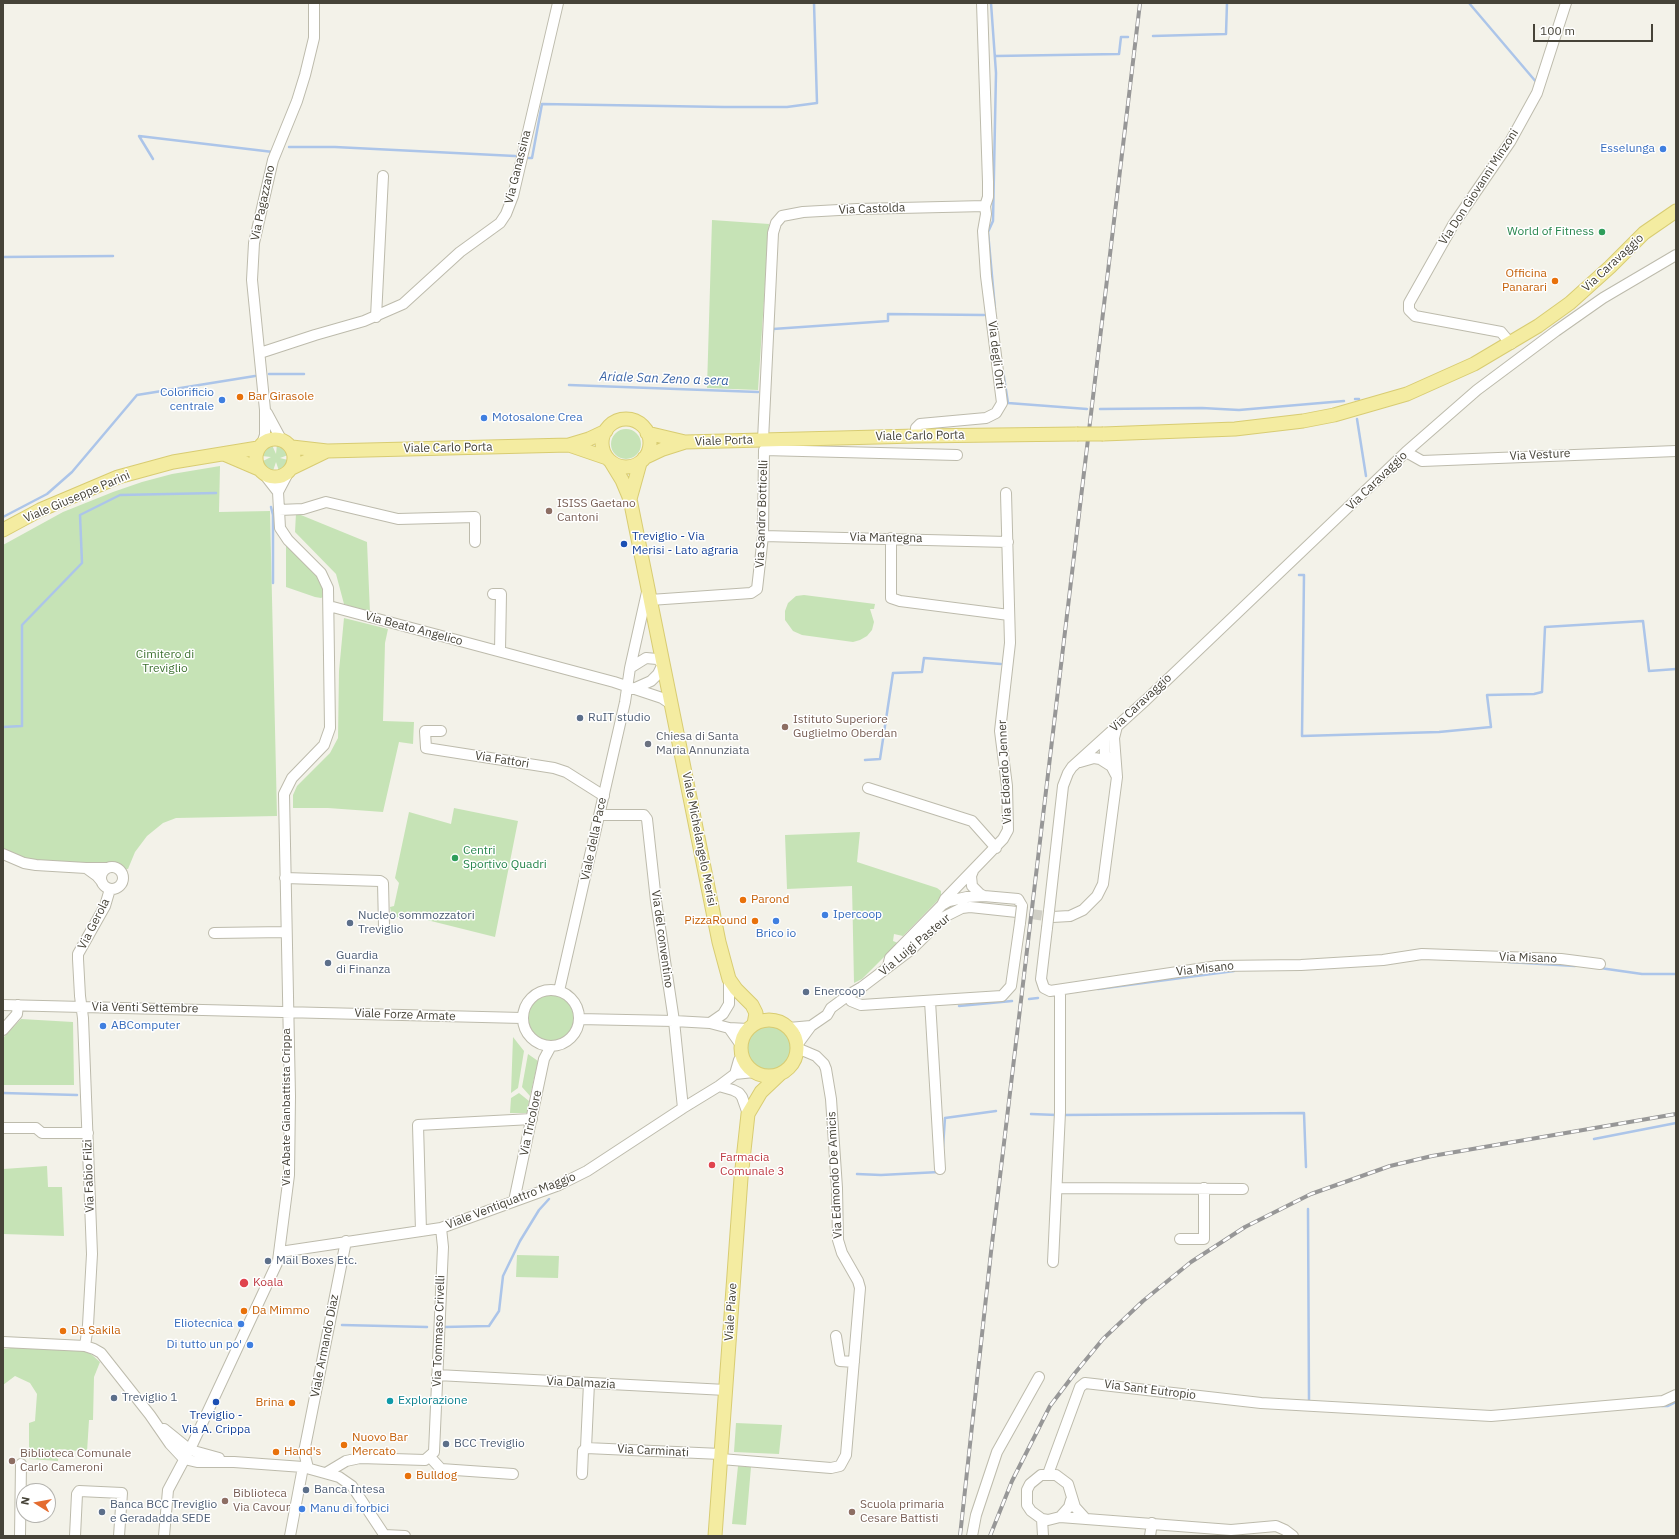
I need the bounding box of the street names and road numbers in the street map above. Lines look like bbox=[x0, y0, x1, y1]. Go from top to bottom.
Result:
street label: Via Don Giovanni Minzoni bbox=[1436, 126, 1522, 248]
street label: Via Ganassina bbox=[502, 129, 534, 205]
street label: Via Pagazzano bbox=[248, 164, 278, 242]
street label: Via Castolda bbox=[838, 201, 906, 217]
street label: Via Caravaggio bbox=[1579, 231, 1647, 295]
street label: Via degli Orti bbox=[985, 320, 1007, 390]
street label: Viale Carlo Porta bbox=[875, 428, 965, 444]
street label: Viale Porta bbox=[695, 433, 753, 449]
street label: Viale Carlo Porta bbox=[403, 440, 493, 456]
street label: Via Vesture bbox=[1509, 446, 1571, 464]
street label: Via Caravaggio bbox=[1344, 448, 1410, 514]
street label: Via Sandro Botticelli bbox=[753, 460, 771, 568]
street label: Viale Giuseppe Parini bbox=[22, 468, 132, 526]
street label: Via Mantegna bbox=[849, 530, 923, 546]
street label: Via Beato Angelico bbox=[364, 609, 464, 649]
street label: Via Caravaggio bbox=[1107, 671, 1175, 735]
street label: Via Edoardo Jenner bbox=[995, 719, 1015, 825]
street label: Via Fattori bbox=[474, 749, 530, 771]
street label: Viale Michelangelo Merisi bbox=[679, 771, 719, 907]
street label: Viale della Pace bbox=[578, 796, 610, 882]
street label: Via del conventino bbox=[648, 889, 676, 989]
street label: Via Gerola bbox=[75, 896, 113, 952]
street label: Via Luigi Pasteur bbox=[876, 911, 954, 979]
street label: Via Misano bbox=[1499, 950, 1557, 966]
street label: Via Misano bbox=[1175, 959, 1235, 979]
street label: Via Venti Settembre bbox=[92, 1000, 198, 1016]
street label: Viale Forze Armate bbox=[354, 1006, 456, 1024]
street label: Via Abate Gianbattista Crippa bbox=[280, 1028, 294, 1186]
street label: Via Tricolore bbox=[517, 1089, 545, 1157]
street label: Via Edmondo De Amicis bbox=[824, 1111, 846, 1239]
street label: Via Fabio Filzi bbox=[81, 1139, 97, 1213]
street label: Viale Ventiquattro Maggio bbox=[444, 1170, 578, 1232]
street label: Via Tommaso Crivelli bbox=[430, 1275, 448, 1387]
street label: Viale Piave bbox=[722, 1282, 740, 1342]
street label: Viale Armando Diaz bbox=[308, 1293, 342, 1399]
street label: Via Dalmazia bbox=[546, 1374, 616, 1392]
street label: Via Sant Eutropio bbox=[1103, 1377, 1197, 1403]
street label: Via Carminati bbox=[617, 1442, 689, 1460]

